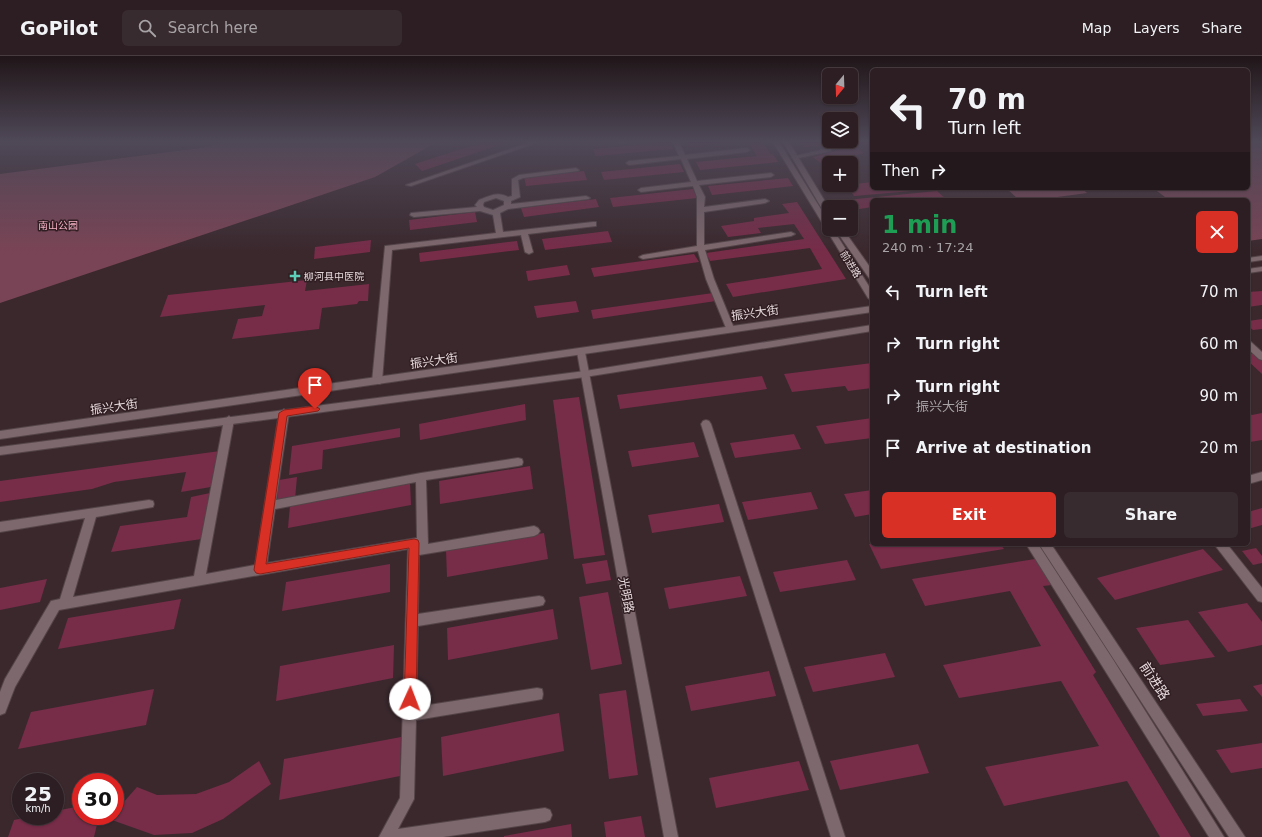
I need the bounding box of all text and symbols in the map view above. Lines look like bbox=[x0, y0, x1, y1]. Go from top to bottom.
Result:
search box bbox=[122, 10, 402, 46]
text: GoPilot bbox=[20, 17, 98, 39]
icon: search bbox=[136, 17, 158, 39]
text: Search here bbox=[168, 19, 258, 37]
text: Map bbox=[1082, 20, 1111, 36]
text: Layers bbox=[1133, 20, 1180, 36]
text: Share bbox=[1202, 20, 1242, 36]
north arrow bbox=[822, 68, 858, 104]
map controls bbox=[822, 68, 858, 236]
text: 70 m bbox=[948, 83, 1026, 116]
icon: left bbox=[882, 84, 934, 136]
button: layers bbox=[822, 112, 858, 148]
text: Turn left bbox=[948, 117, 1021, 138]
button: + bbox=[822, 156, 858, 192]
icon: right bbox=[927, 160, 949, 182]
text: Then bbox=[882, 162, 919, 180]
button: − bbox=[822, 200, 858, 236]
text: 1 min bbox=[882, 211, 957, 239]
button: close bbox=[1196, 211, 1238, 253]
park label: 南山公园 bbox=[38, 220, 78, 231]
text: 240 m · 17:24 bbox=[882, 240, 973, 255]
street label: 前进路 bbox=[838, 249, 863, 280]
marker: 柳河县中医院 bbox=[289, 270, 301, 282]
place label: 柳河县中医院 bbox=[304, 271, 364, 282]
icon: left bbox=[882, 281, 904, 303]
text: Turn left bbox=[916, 283, 988, 301]
text: 70 m bbox=[1200, 283, 1238, 301]
street label: 振兴大街 bbox=[730, 303, 780, 323]
icon: right bbox=[882, 333, 904, 355]
text: Turn right bbox=[916, 335, 1000, 353]
text: 60 m bbox=[1200, 335, 1238, 353]
street label: 振兴大街 bbox=[409, 351, 459, 371]
pin bbox=[298, 368, 332, 409]
icon: arrive bbox=[304, 374, 326, 396]
text: Turn right bbox=[916, 378, 1000, 396]
icon: right bbox=[882, 385, 904, 407]
text: 90 m bbox=[1200, 387, 1238, 405]
street label: 振兴大街 bbox=[89, 397, 139, 417]
text: 振兴大街 bbox=[916, 399, 968, 414]
icon: arrive bbox=[882, 437, 904, 459]
text: Arrive at destination bbox=[916, 439, 1091, 457]
text: 20 m bbox=[1200, 439, 1238, 457]
button: Exit bbox=[882, 492, 1056, 538]
button: Share bbox=[1064, 492, 1238, 538]
street label: 光明路 bbox=[616, 576, 636, 614]
street label: 前进路 bbox=[1137, 659, 1173, 703]
position arrow bbox=[389, 678, 431, 720]
speed limit sign: 30 bbox=[72, 773, 124, 825]
text: 25 bbox=[24, 782, 52, 806]
text: km/h bbox=[25, 803, 51, 814]

